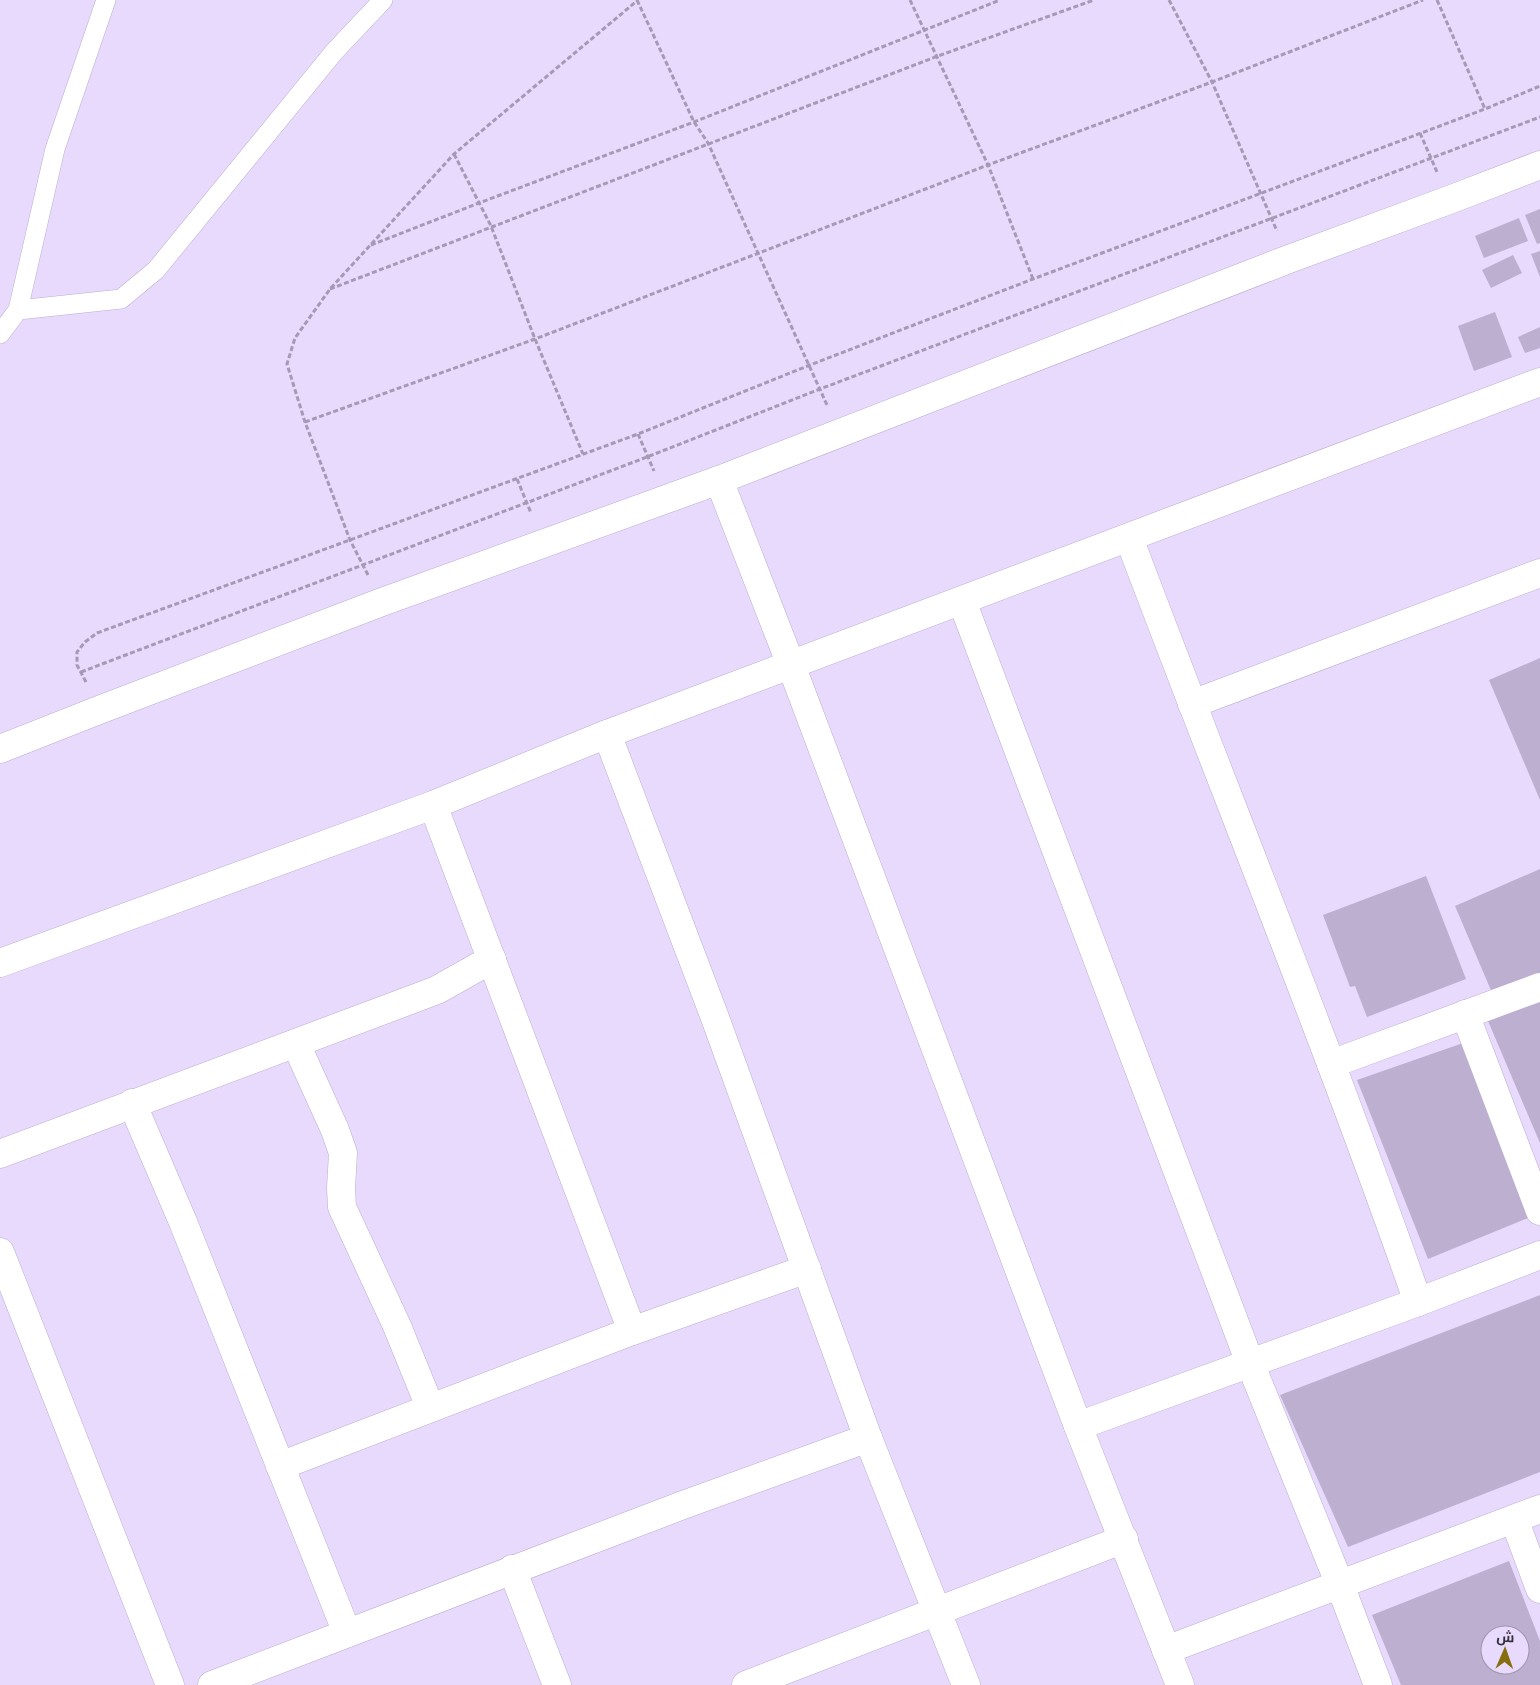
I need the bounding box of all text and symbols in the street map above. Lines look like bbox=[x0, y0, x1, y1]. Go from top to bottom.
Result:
north arrow bbox=[1480, 1625, 1530, 1675]
text: ش bbox=[1496, 1628, 1515, 1647]

